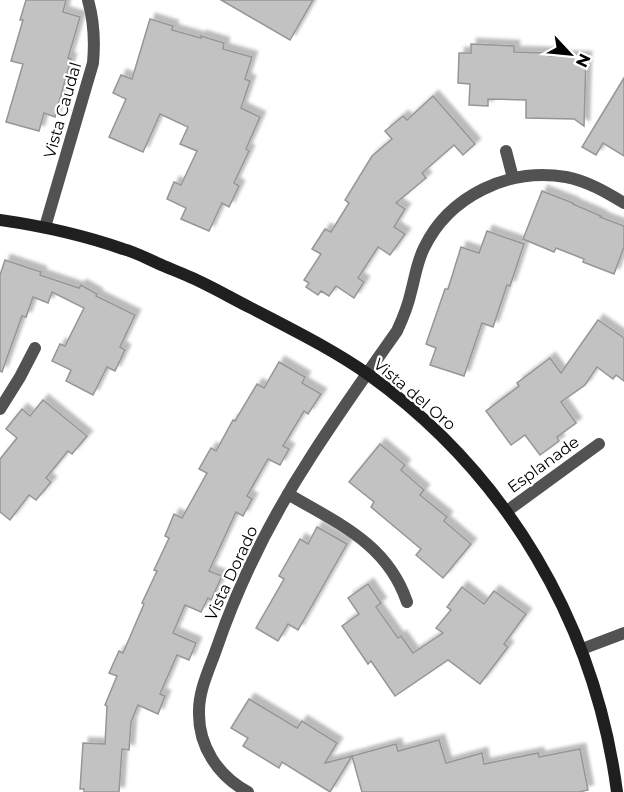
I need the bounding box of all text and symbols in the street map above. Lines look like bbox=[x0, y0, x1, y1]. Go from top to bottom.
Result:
north arrow bbox=[540, 24, 600, 84]
text: N bbox=[572, 50, 594, 70]
street label: Vista Caudal bbox=[40, 60, 85, 160]
street label: Vista del Oro bbox=[370, 354, 460, 434]
street label: Esplanade bbox=[504, 432, 583, 497]
street label: Vista Dorado bbox=[201, 523, 262, 624]

